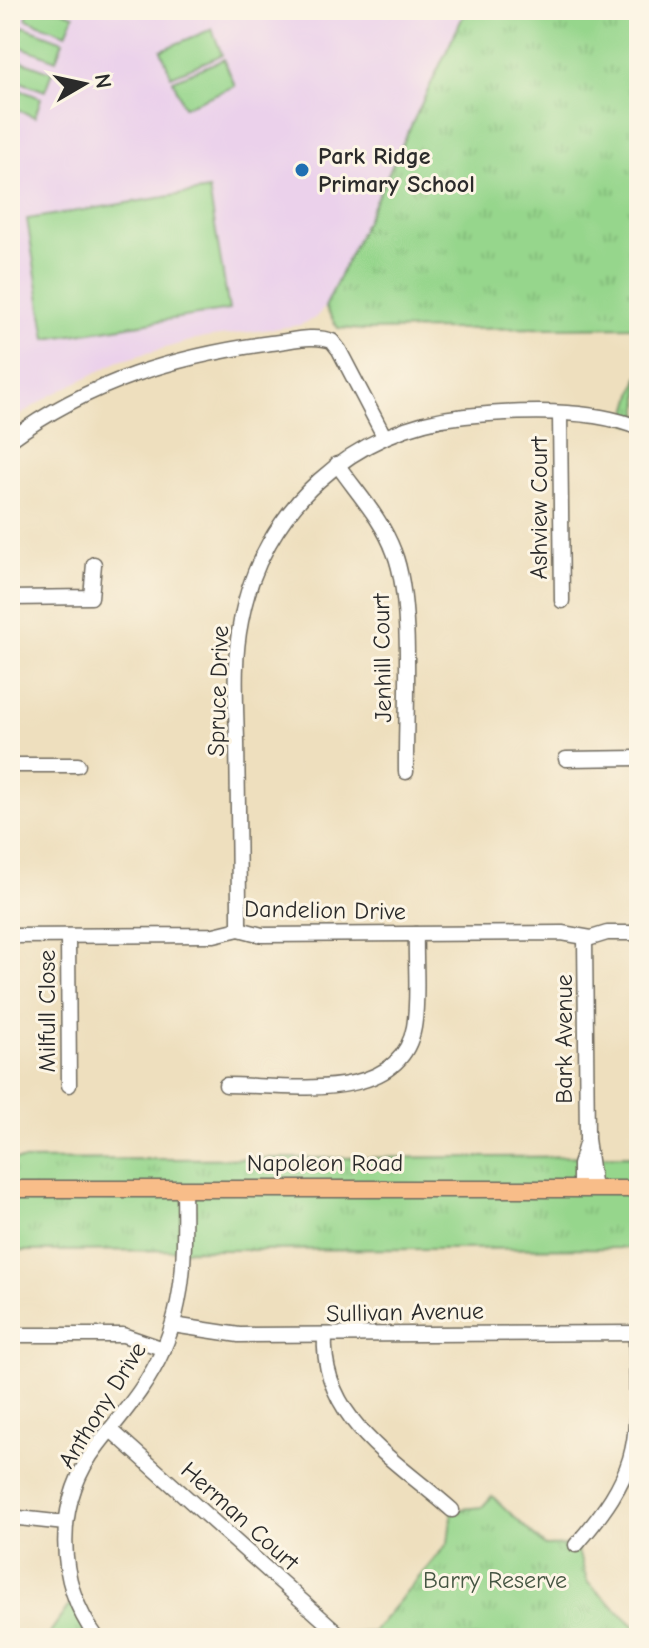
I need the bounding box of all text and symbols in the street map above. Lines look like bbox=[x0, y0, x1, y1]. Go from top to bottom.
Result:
north arrow bbox=[44, 44, 124, 124]
text: N bbox=[89, 72, 117, 90]
place label: Park Ridge Primary School bbox=[318, 142, 475, 198]
marker: Park Ridge Primary School bbox=[293, 161, 311, 179]
street label: Ashview Court bbox=[525, 435, 553, 579]
street label: Jenhill Court bbox=[367, 592, 397, 723]
street label: Spruce Drive bbox=[202, 625, 234, 757]
street label: Dandelion Drive bbox=[244, 895, 406, 925]
street label: Milfull Close bbox=[33, 950, 61, 1072]
street label: Bark Avenue bbox=[550, 974, 578, 1104]
street label: Napoleon Road bbox=[247, 1149, 403, 1177]
street label: Sullivan Avenue bbox=[326, 1297, 484, 1327]
street label: Anthony Drive bbox=[52, 1337, 152, 1473]
street label: Herman Court bbox=[175, 1456, 305, 1577]
park label: Barry Reserve bbox=[423, 1566, 567, 1594]

